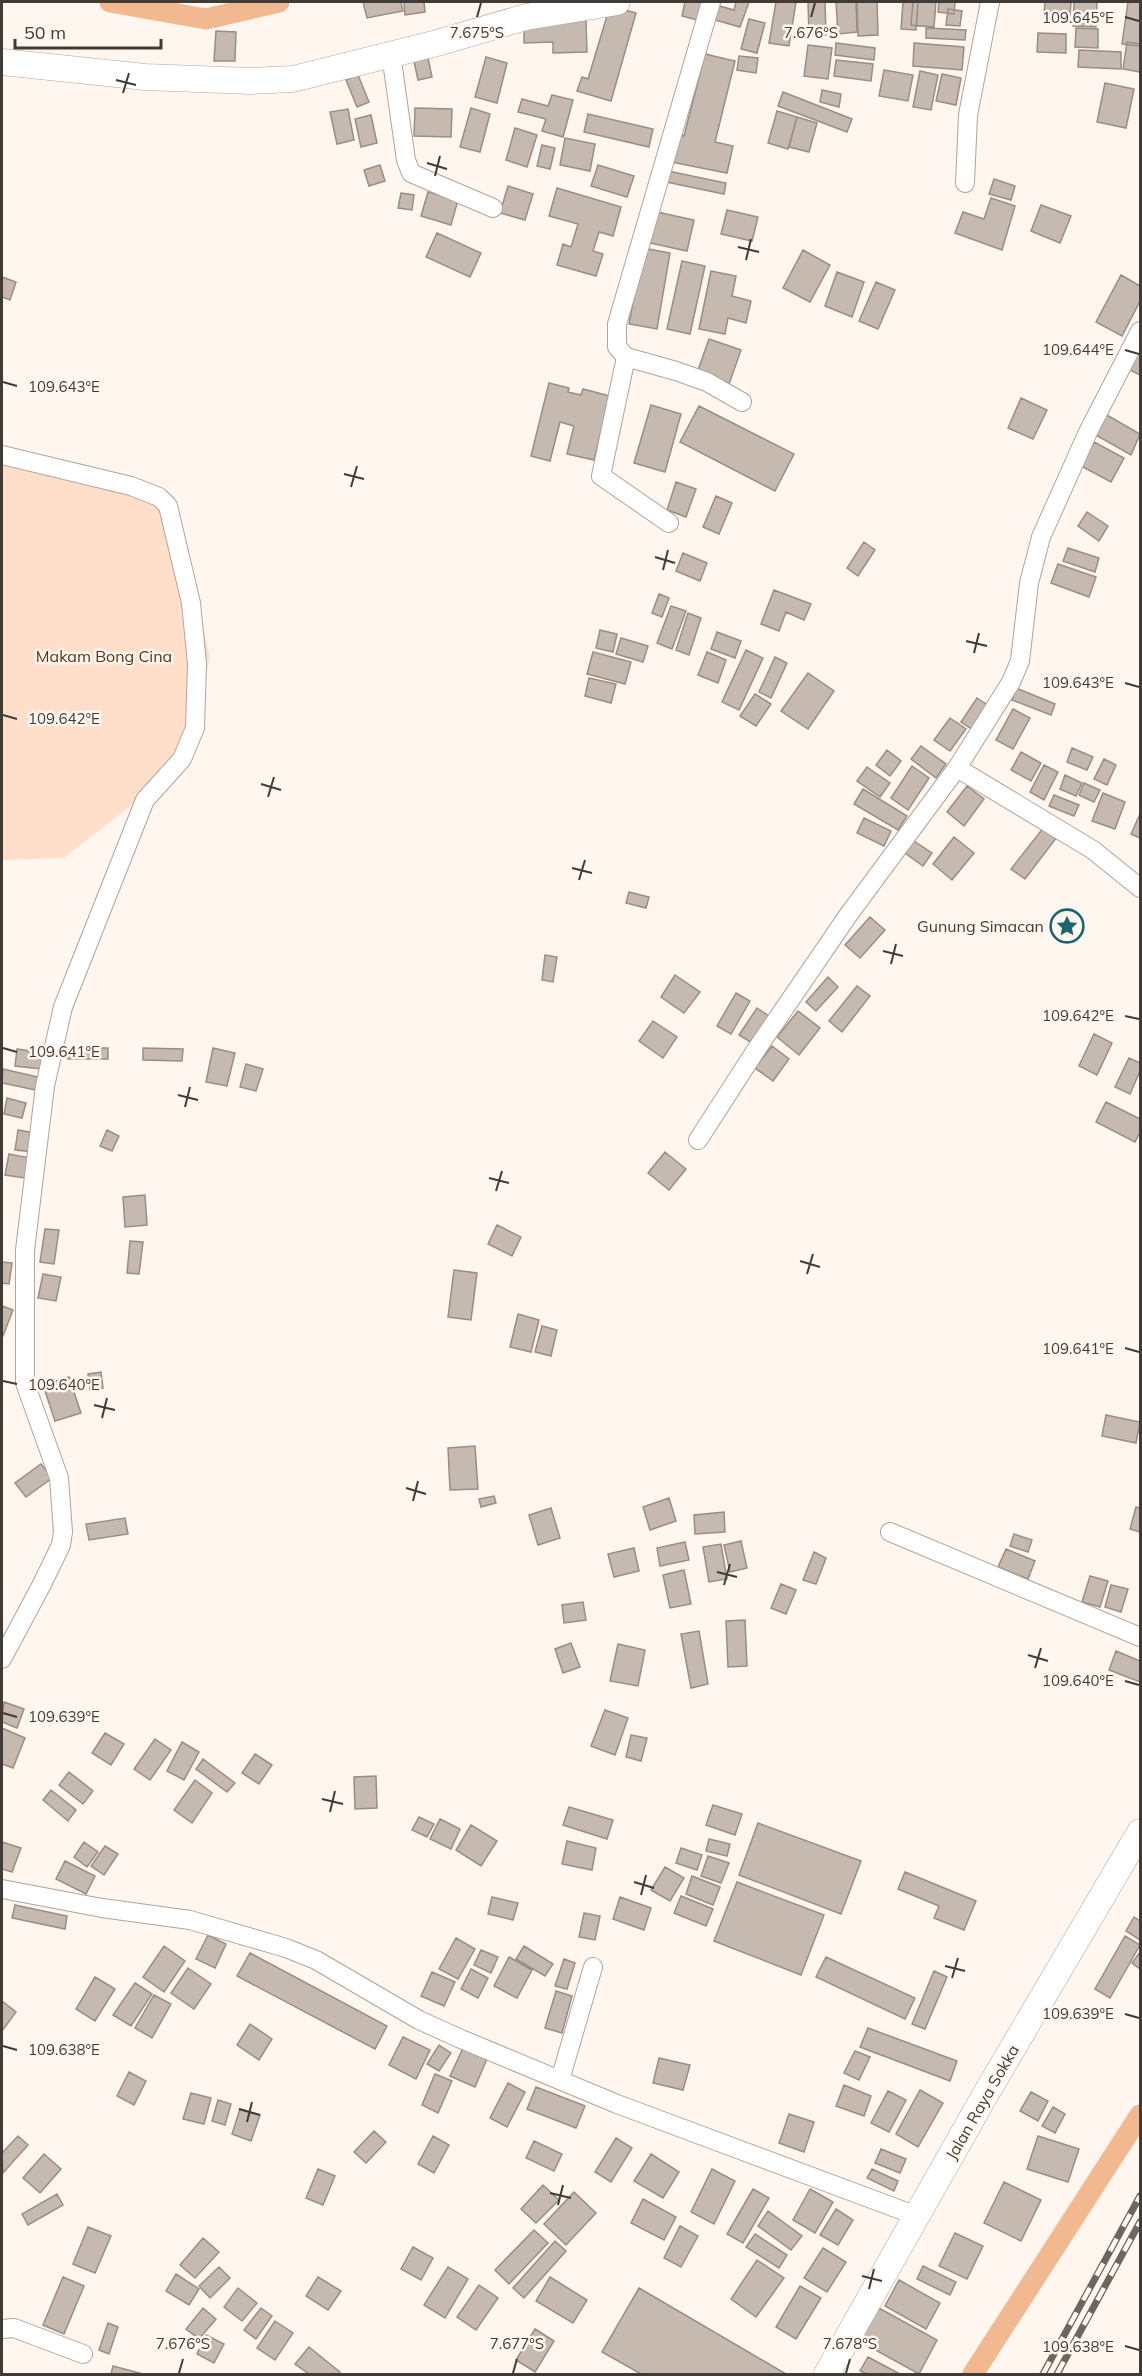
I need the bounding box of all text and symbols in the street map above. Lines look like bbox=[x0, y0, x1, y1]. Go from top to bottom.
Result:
text: 109.645°E bbox=[1042, 8, 1114, 27]
scale bar bbox=[15, 12, 160, 50]
text: 50 m bbox=[24, 21, 66, 44]
text: 7.675°S bbox=[450, 23, 504, 42]
text: 7.676°S bbox=[784, 23, 838, 42]
text: 109.644°E bbox=[1042, 340, 1114, 359]
text: 109.643°E bbox=[28, 377, 100, 396]
park label: Makam Bong Cina bbox=[36, 646, 172, 666]
text: 109.643°E bbox=[1042, 673, 1114, 692]
text: 109.642°E bbox=[28, 709, 100, 728]
place icon: Gunung Simacan bbox=[1049, 908, 1085, 944]
place label: Gunung Simacan bbox=[917, 916, 1044, 936]
text: 109.642°E bbox=[1042, 1006, 1114, 1025]
text: 109.641°E bbox=[28, 1042, 100, 1061]
text: 109.641°E bbox=[1042, 1339, 1114, 1358]
text: 109.640°E bbox=[28, 1375, 100, 1394]
text: 109.640°E bbox=[1042, 1671, 1114, 1690]
text: 109.639°E bbox=[28, 1707, 100, 1726]
text: 109.639°E bbox=[1042, 2004, 1114, 2023]
text: 109.638°E bbox=[28, 2040, 100, 2059]
street label: Jalan Raya Sokka bbox=[941, 2041, 1023, 2163]
text: 7.676°S bbox=[156, 2334, 210, 2353]
text: 7.677°S bbox=[490, 2334, 544, 2353]
text: 7.678°S bbox=[823, 2334, 877, 2353]
text: 109.638°E bbox=[1042, 2337, 1114, 2356]

